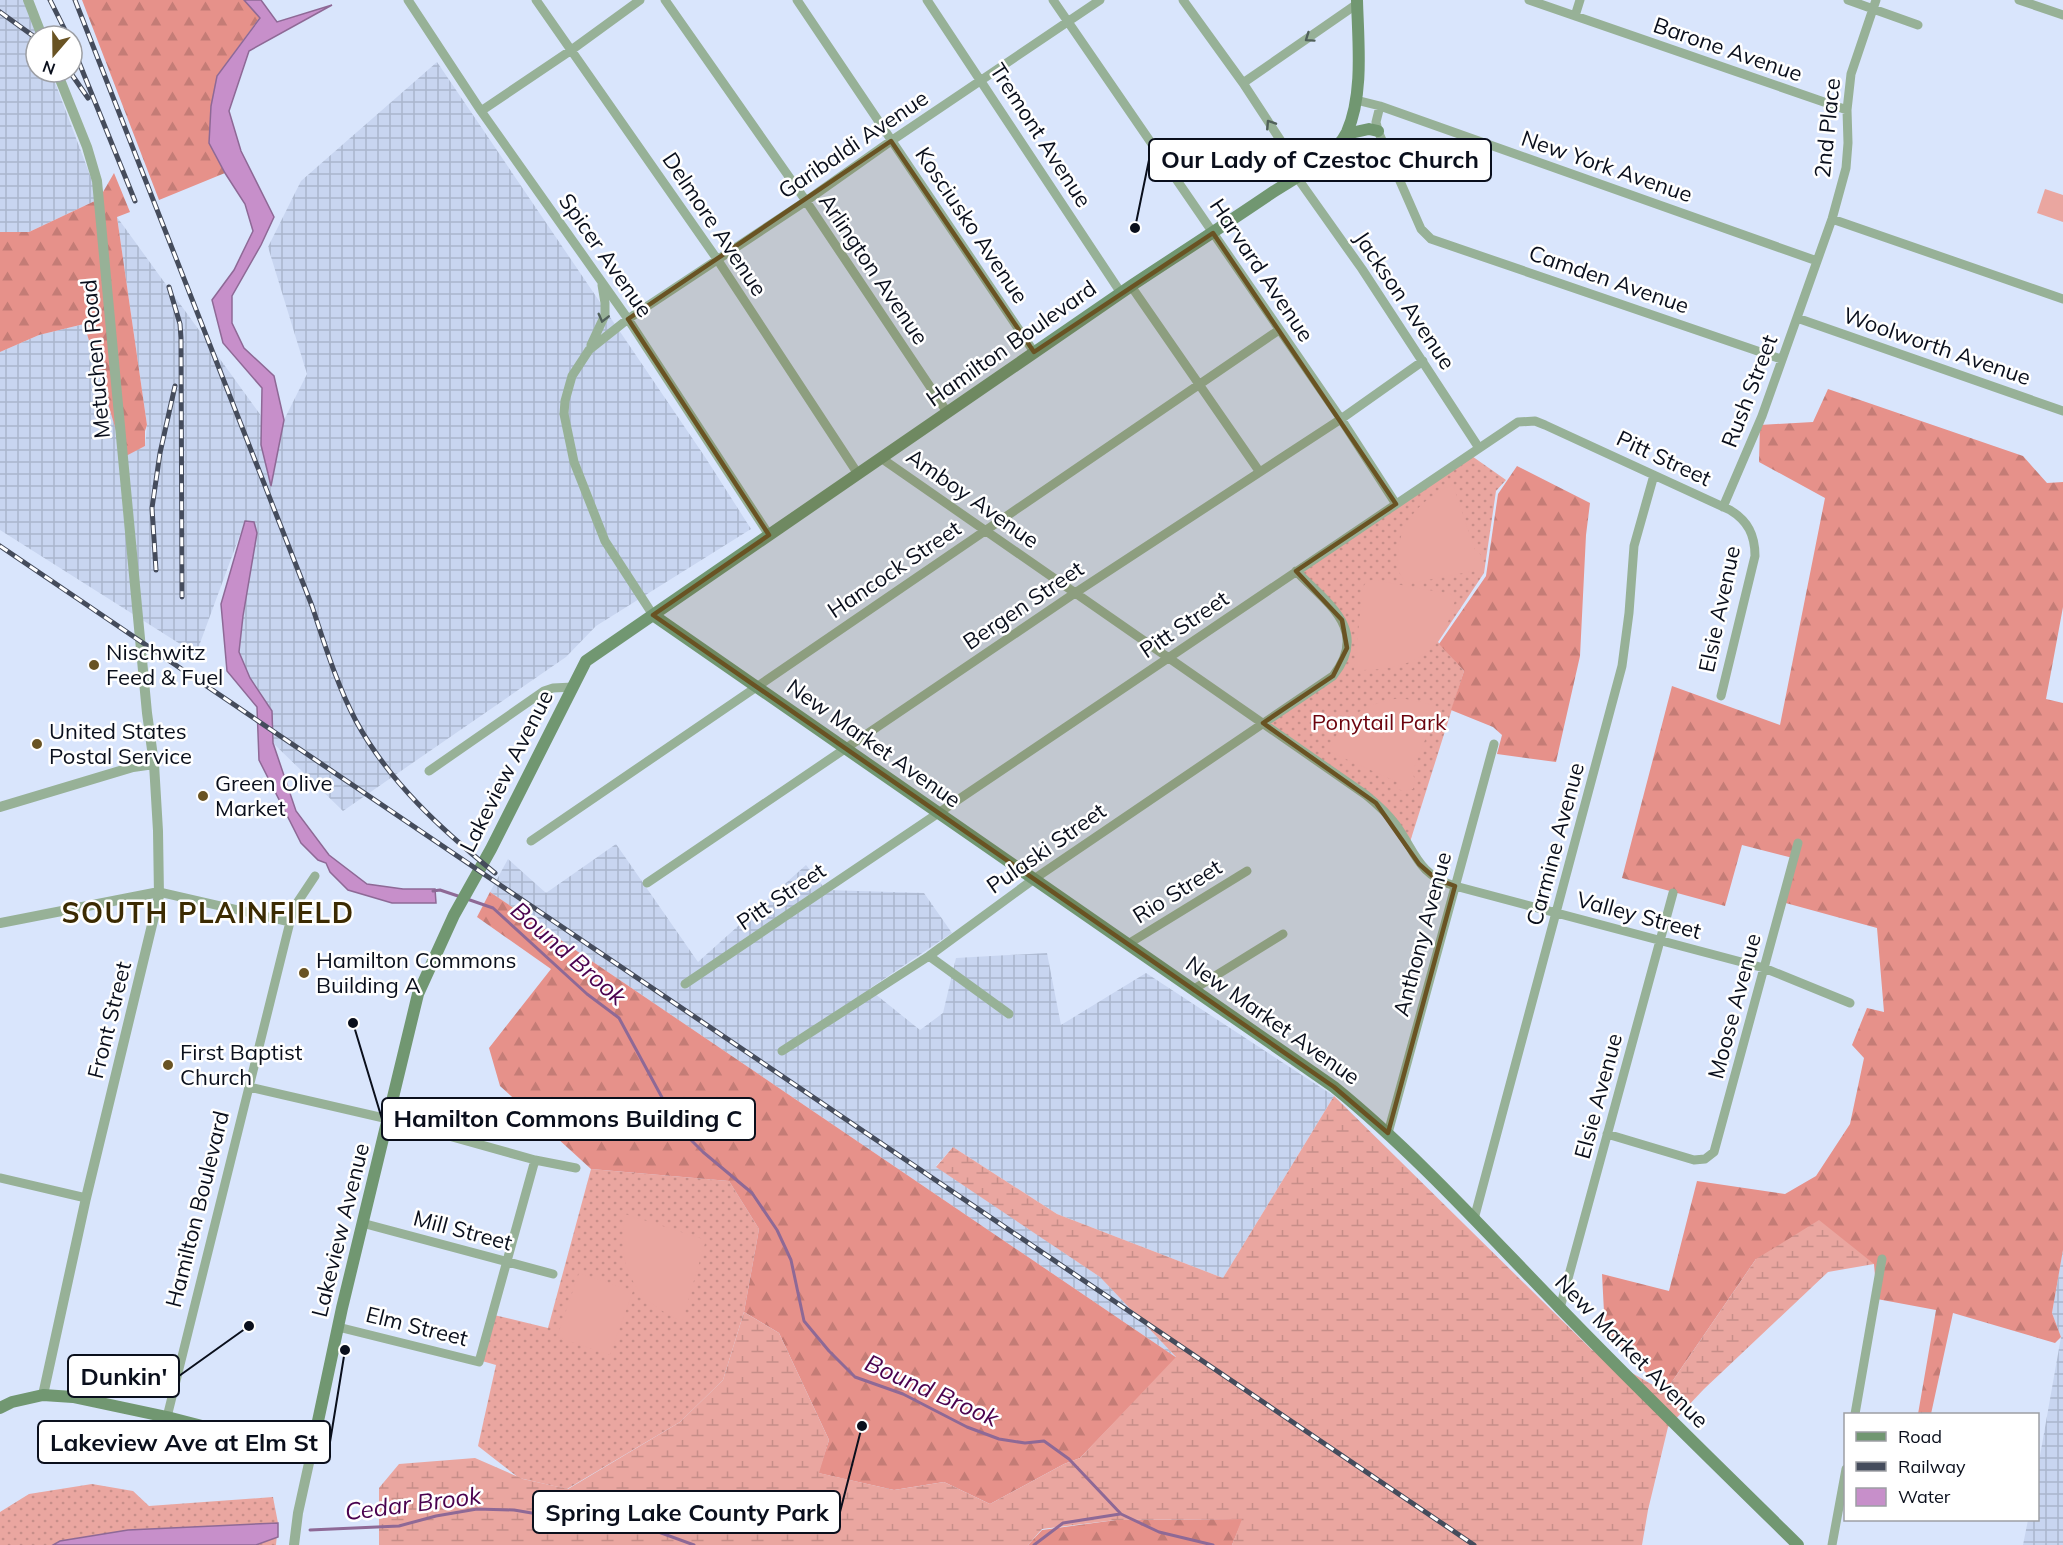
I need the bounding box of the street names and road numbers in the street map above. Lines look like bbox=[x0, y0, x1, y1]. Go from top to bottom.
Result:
street label: Barone Avenue bbox=[1650, 10, 1806, 88]
street label: Tremont Avenue bbox=[984, 58, 1098, 212]
street label: 2nd Place bbox=[1808, 77, 1846, 179]
street label: Garibaldi Avenue bbox=[773, 83, 933, 205]
street label: New York Avenue bbox=[1518, 124, 1696, 208]
street label: Kosciusko Avenue bbox=[909, 141, 1035, 309]
street label: Delmore Avenue bbox=[657, 147, 773, 301]
street label: Spicer Avenue bbox=[553, 188, 659, 322]
street label: Arlington Avenue bbox=[813, 188, 935, 350]
street label: Harvard Avenue bbox=[1204, 193, 1320, 347]
street label: Jackson Avenue bbox=[1348, 225, 1462, 375]
street label: Camden Avenue bbox=[1525, 238, 1693, 320]
street label: Hamilton Boulevard bbox=[920, 274, 1102, 412]
street label: Metuchen Road bbox=[74, 278, 116, 440]
street label: Woolworth Avenue bbox=[1840, 301, 2034, 391]
street label: Rush Street bbox=[1715, 330, 1783, 451]
street label: Pitt Street bbox=[1612, 424, 1716, 492]
street label: Amboy Avenue bbox=[901, 442, 1045, 554]
street label: Hancock Street bbox=[822, 514, 966, 624]
street label: Elsie Avenue bbox=[1692, 543, 1746, 675]
street label: Bergen Street bbox=[957, 554, 1089, 656]
street label: Pitt Street bbox=[1134, 584, 1234, 664]
street label: New Market Avenue bbox=[781, 672, 967, 814]
street label: Lakeview Avenue bbox=[453, 685, 559, 857]
street label: Carmine Avenue bbox=[1520, 759, 1590, 929]
street label: Pulaski Street bbox=[981, 796, 1111, 899]
street label: Anthony Avenue bbox=[1387, 849, 1457, 1019]
street label: Rio Street bbox=[1127, 853, 1227, 929]
street label: Pitt Street bbox=[731, 856, 831, 936]
street label: Valley Street bbox=[1574, 885, 1705, 945]
street label: Moose Avenue bbox=[1701, 930, 1767, 1082]
street label: New Market Avenue bbox=[1180, 949, 1366, 1091]
street label: Front Street bbox=[81, 958, 137, 1081]
street label: Elsie Avenue bbox=[1568, 1030, 1628, 1162]
street label: Hamilton Boulevard bbox=[159, 1108, 235, 1310]
street label: Lakeview Avenue bbox=[305, 1140, 375, 1320]
street label: Mill Street bbox=[411, 1203, 516, 1257]
street label: New Market Avenue bbox=[1549, 1268, 1715, 1434]
street label: Elm Street bbox=[363, 1300, 471, 1352]

